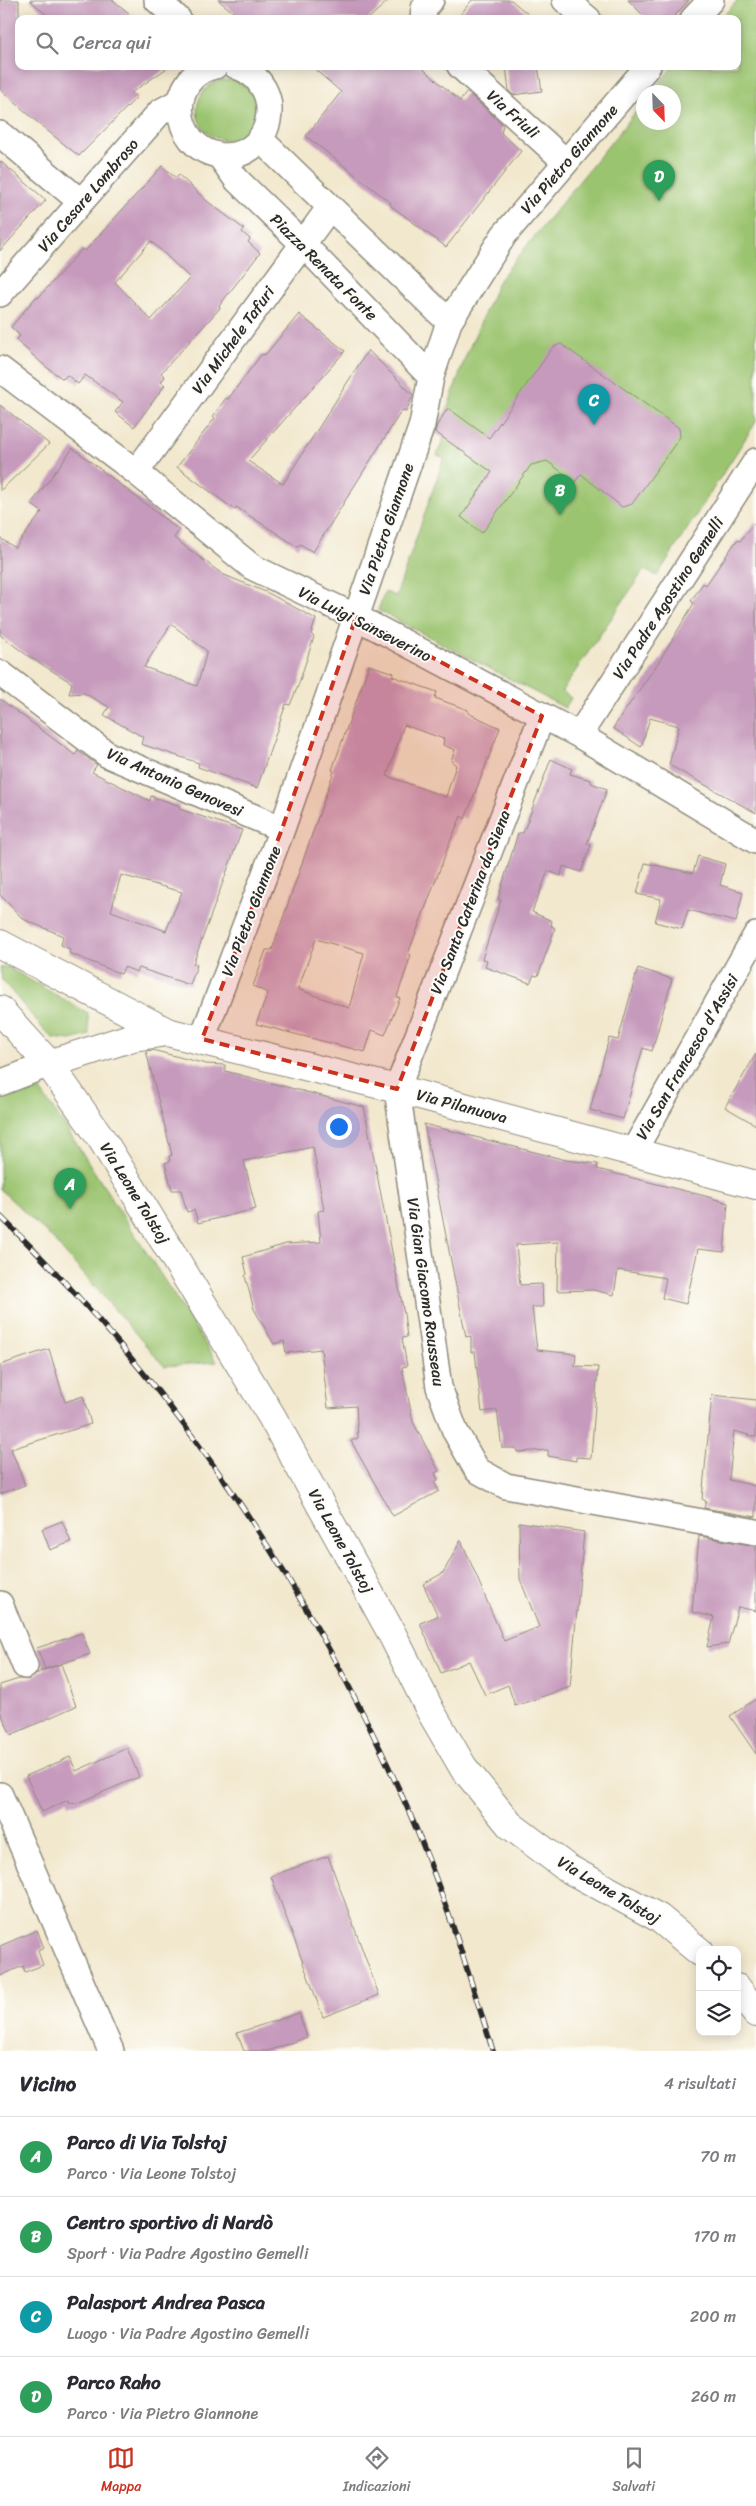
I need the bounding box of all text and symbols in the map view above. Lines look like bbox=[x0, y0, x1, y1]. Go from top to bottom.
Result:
search box bbox=[15, 15, 741, 70]
text: Cerca qui bbox=[73, 26, 151, 59]
icon: search bbox=[33, 29, 61, 57]
street label: Via Friuli bbox=[480, 82, 547, 146]
north arrow bbox=[636, 85, 681, 130]
street label: Via Pietro Giannone bbox=[513, 97, 625, 221]
street label: Via Cesare Lombroso bbox=[30, 131, 146, 259]
pin: D bbox=[643, 160, 675, 201]
street label: Piazza Renata Fonte bbox=[263, 206, 385, 328]
street label: Via Michele Tafuri bbox=[184, 279, 283, 400]
pin: C bbox=[578, 384, 610, 425]
street label: Via Pietro Giannone bbox=[350, 459, 422, 599]
pin: B bbox=[544, 474, 576, 515]
street label: Via Padre Agostino Gemelli bbox=[604, 510, 732, 685]
street label: Via Luigi Sanseverino bbox=[293, 578, 437, 670]
street label: Via Antonio Genovesi bbox=[102, 739, 248, 825]
street label: Via Santa Caterina da Siena bbox=[421, 806, 519, 998]
street label: Via Pietro Giannone bbox=[213, 841, 289, 981]
street label: Via San Francesco d'Assisi bbox=[628, 968, 747, 1146]
street label: Via Pilanuova bbox=[413, 1080, 511, 1132]
your location bbox=[326, 1114, 352, 1140]
street label: Via Leone Tolstoj bbox=[92, 1136, 179, 1251]
pin: A bbox=[54, 1168, 86, 1209]
street label: Via Gian Giacomo Rousseau bbox=[398, 1196, 454, 1389]
street label: Via Leone Tolstoj bbox=[300, 1483, 382, 1600]
street label: Via Leone Tolstoj bbox=[552, 1848, 667, 1933]
map controls bbox=[696, 1946, 741, 2036]
button: locate bbox=[696, 1946, 741, 1991]
button: layers bbox=[696, 1991, 741, 2036]
text: Vicino bbox=[20, 2065, 76, 2103]
text: 4 risultati bbox=[664, 2069, 736, 2098]
text: Parco di Via Tolstoj bbox=[67, 2126, 227, 2159]
text: A bbox=[31, 2142, 41, 2171]
text: 70 m bbox=[700, 2142, 736, 2171]
text: Parco · Via Leone Tolstoj bbox=[67, 2159, 236, 2188]
text: Centro sportivo di Nardò bbox=[67, 2206, 273, 2239]
text: B bbox=[31, 2222, 41, 2251]
text: 170 m bbox=[693, 2222, 736, 2251]
text: Sport · Via Padre Agostino Gemelli bbox=[67, 2239, 308, 2268]
text: Palasport Andrea Pasca bbox=[67, 2286, 265, 2319]
text: C bbox=[31, 2302, 41, 2331]
text: 200 m bbox=[690, 2302, 736, 2331]
text: Luogo · Via Padre Agostino Gemelli bbox=[67, 2319, 309, 2348]
text: Parco Raho bbox=[67, 2366, 161, 2399]
text: D bbox=[31, 2382, 41, 2411]
text: 260 m bbox=[691, 2382, 736, 2411]
text: Parco · Via Pietro Giannone bbox=[67, 2399, 258, 2428]
tab: Mappa bbox=[101, 2444, 141, 2499]
tab: Indicazioni bbox=[343, 2444, 410, 2499]
tab: Salvati bbox=[612, 2444, 655, 2499]

